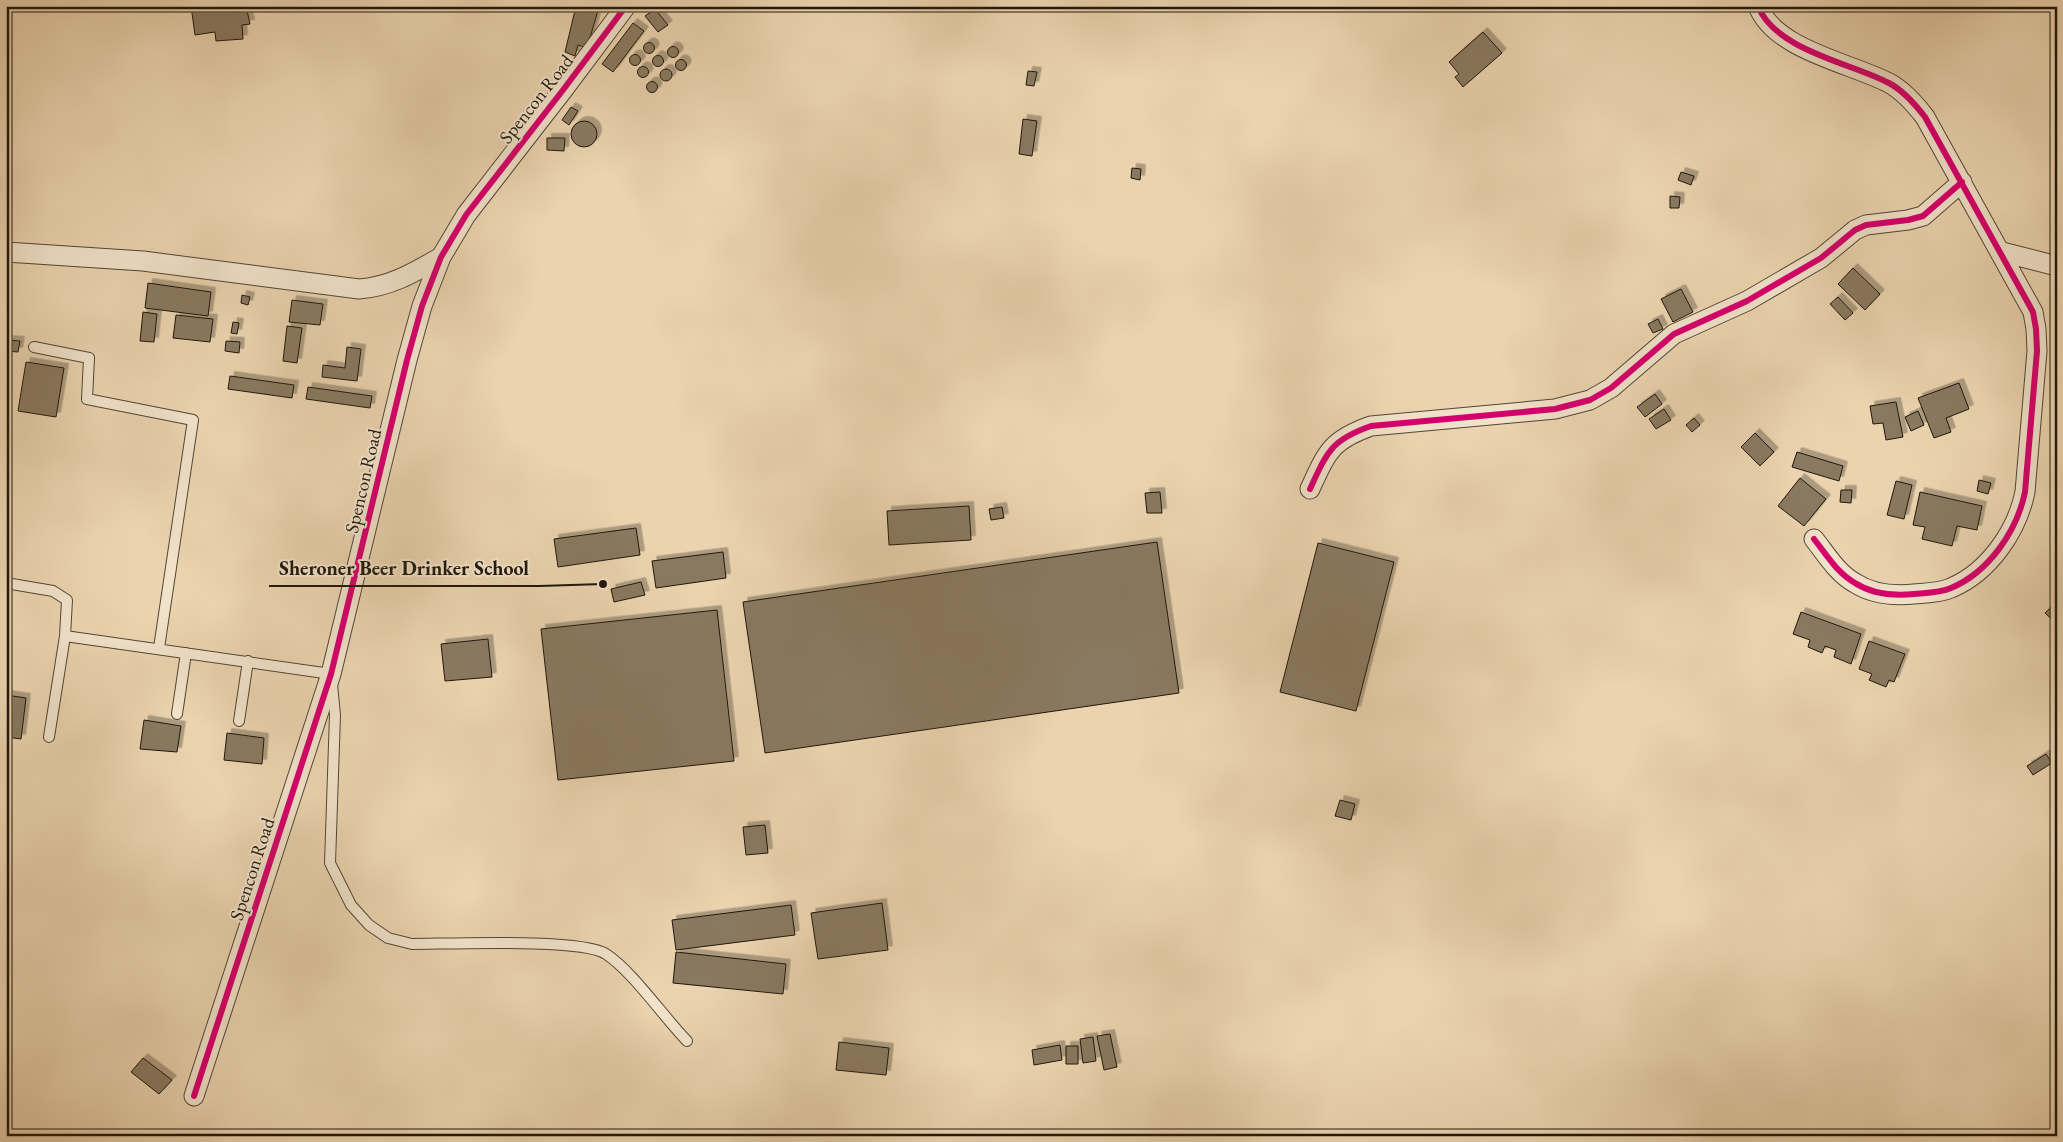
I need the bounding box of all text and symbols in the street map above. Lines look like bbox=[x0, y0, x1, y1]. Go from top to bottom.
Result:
street label: Spencon Road bbox=[493, 49, 579, 149]
street label: Spencon Road bbox=[339, 426, 387, 536]
callout: Sheroner Beer Drinker School bbox=[269, 551, 539, 586]
text: Sheroner Beer Drinker School bbox=[279, 555, 529, 581]
street label: Spencon Road bbox=[224, 814, 280, 924]

